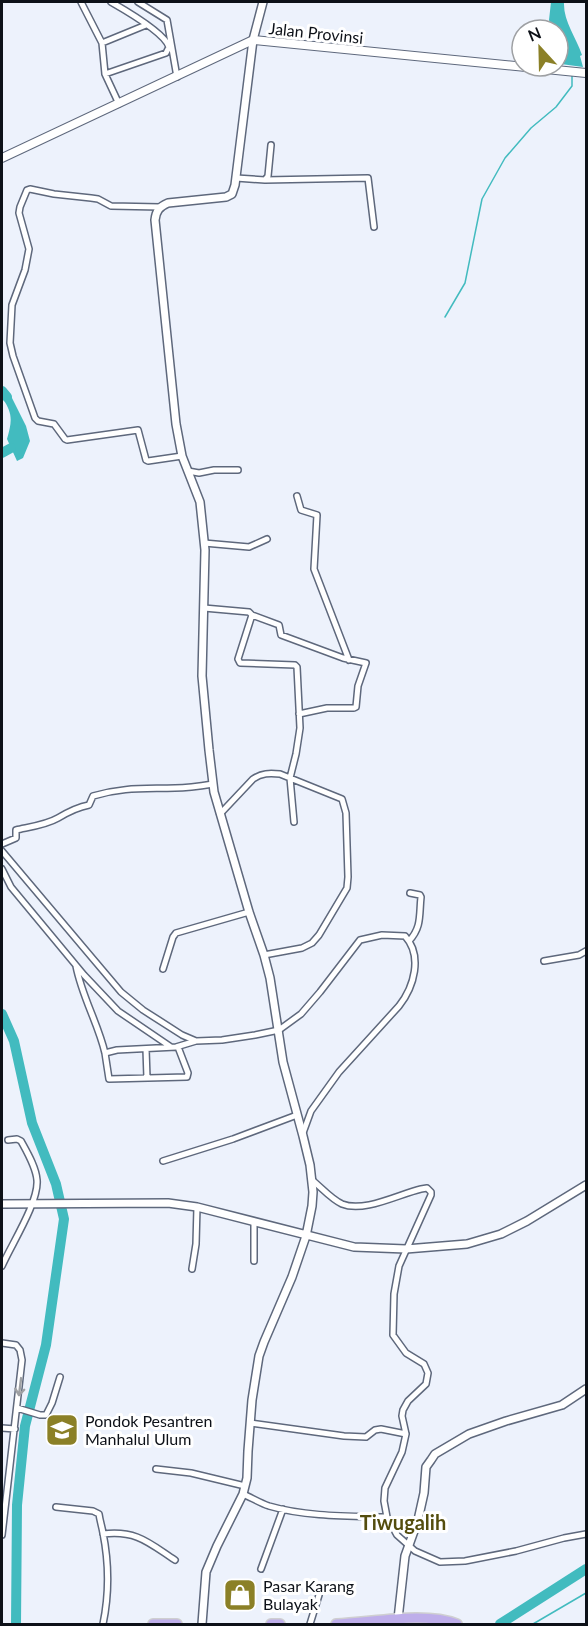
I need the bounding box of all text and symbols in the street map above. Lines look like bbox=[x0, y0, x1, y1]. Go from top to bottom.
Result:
street label: Jalan Provinsi bbox=[268, 18, 364, 47]
north arrow bbox=[510, 18, 570, 78]
text: N bbox=[525, 23, 543, 45]
one-way arrow bbox=[14, 1376, 25, 1396]
place label: Pondok Pesantren Manhalul Ulum bbox=[85, 1411, 212, 1448]
school or university icon: Pondok Pesantren Manhalul Ulum bbox=[44, 1412, 80, 1448]
district label: Tiwugalih bbox=[360, 1510, 446, 1534]
place label: Pasar Karang Bulayak bbox=[263, 1576, 354, 1613]
shop icon: Pasar Karang Bulayak bbox=[222, 1577, 258, 1613]

